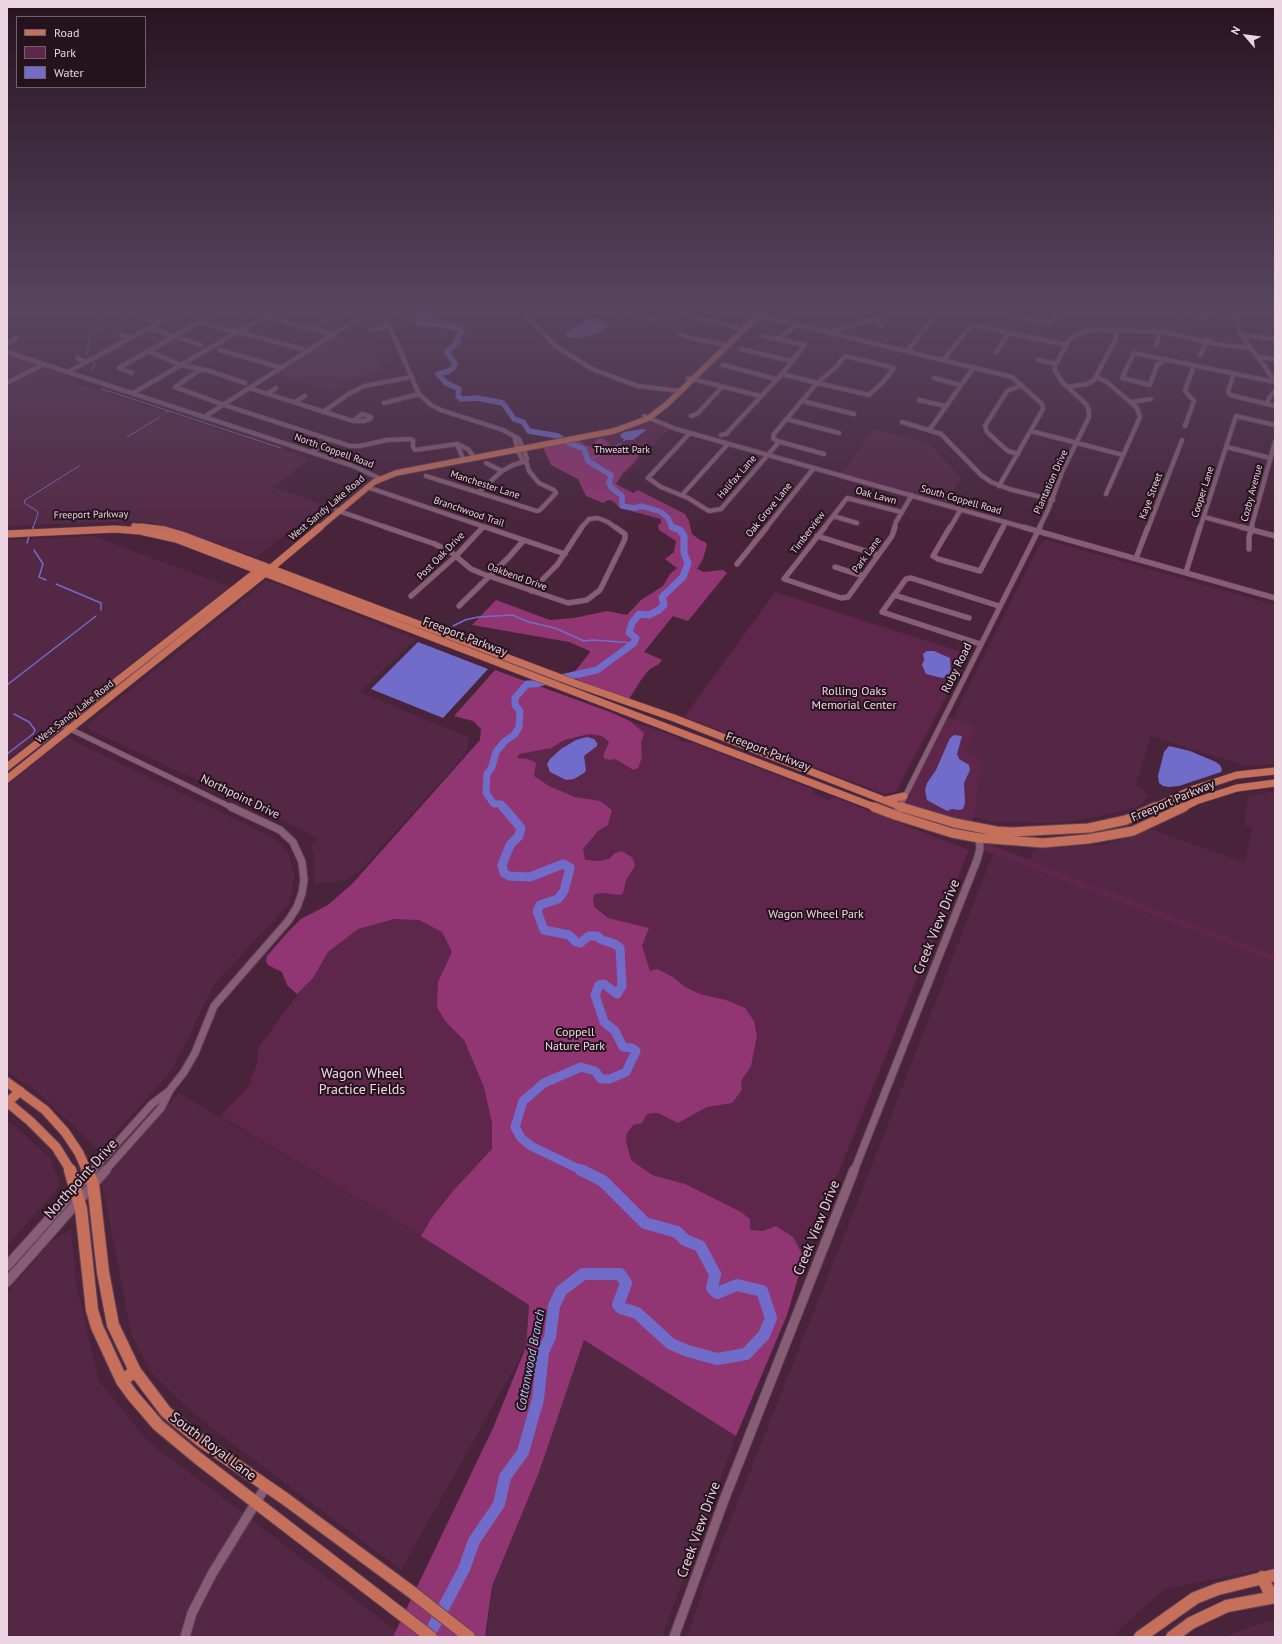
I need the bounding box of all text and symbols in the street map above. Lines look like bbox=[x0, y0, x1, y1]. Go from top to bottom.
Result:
legend bbox=[16, 16, 146, 88]
north arrow bbox=[1226, 16, 1266, 56]
text: N bbox=[1228, 24, 1243, 37]
text: Road bbox=[54, 25, 79, 40]
text: Park bbox=[54, 45, 76, 60]
text: Water bbox=[54, 65, 84, 80]
street label: North Coppell Road bbox=[293, 431, 375, 471]
park label: Thweatt Park bbox=[594, 444, 650, 456]
street label: Plantation Drive bbox=[1031, 448, 1071, 516]
street label: Halifax Lane bbox=[715, 453, 759, 501]
street label: Cozby Avenue bbox=[1239, 463, 1265, 523]
street label: Cooper Lane bbox=[1189, 465, 1217, 519]
street label: Manchester Lane bbox=[449, 468, 521, 502]
street label: Kaye Street bbox=[1137, 471, 1165, 521]
street label: West Sandy Lake Road bbox=[287, 473, 367, 543]
street label: Oak Grove Lane bbox=[743, 480, 795, 540]
street label: South Coppell Road bbox=[919, 483, 1003, 517]
street label: Oak Lawn bbox=[854, 485, 898, 507]
street label: Branchwood Trail bbox=[432, 494, 506, 530]
street label: Freeport Parkway bbox=[54, 508, 128, 522]
street label: Timberview bbox=[788, 509, 828, 557]
street label: Post Oak Drive bbox=[415, 530, 467, 582]
street label: Park Lane bbox=[850, 535, 884, 575]
street label: Oakbend Drive bbox=[485, 561, 549, 593]
street label: Freeport Parkway bbox=[421, 614, 509, 660]
street label: Ruby Road bbox=[939, 641, 975, 695]
street label: West Sandy Lake Road bbox=[34, 678, 116, 746]
park label: Rolling Oaks Memorial Center bbox=[812, 685, 896, 713]
street label: Freeport Parkway bbox=[724, 729, 812, 775]
street label: Northpoint Drive bbox=[198, 772, 282, 822]
street label: Freeport Parkway bbox=[1129, 777, 1217, 825]
street label: Creek View Drive bbox=[910, 877, 964, 977]
park label: Wagon Wheel Park bbox=[768, 908, 864, 922]
park label: Coppell Nature Park bbox=[545, 1026, 605, 1054]
park label: Wagon Wheel Practice Fields bbox=[319, 1066, 405, 1098]
street label: Northpoint Drive bbox=[41, 1136, 121, 1222]
street label: Creek View Drive bbox=[790, 1178, 844, 1278]
water label: Cottonwood Branch bbox=[513, 1308, 549, 1412]
street label: South Royal Lane bbox=[167, 1409, 259, 1485]
street label: Creek View Drive bbox=[674, 1480, 724, 1580]

